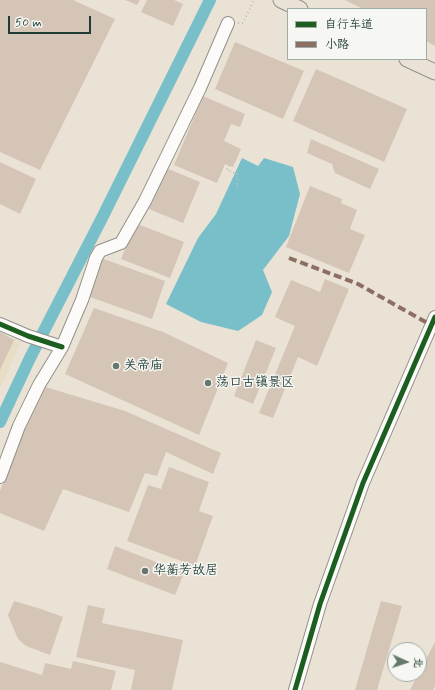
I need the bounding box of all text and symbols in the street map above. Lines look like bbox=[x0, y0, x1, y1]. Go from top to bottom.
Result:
scale bar bbox=[10, 8, 93, 34]
legend bbox=[287, 8, 427, 60]
text: 50 m bbox=[15, 15, 42, 31]
text: 自行车道 bbox=[325, 17, 373, 33]
text: 小路 bbox=[325, 37, 349, 53]
place label: 关帝庙 bbox=[124, 358, 163, 374]
marker: 关帝庙 bbox=[111, 361, 121, 371]
place label: 荡口古镇景区 bbox=[216, 375, 294, 391]
marker: 荡口古镇景区 bbox=[203, 378, 213, 388]
place label: 华蘅芳故居 bbox=[153, 563, 218, 579]
marker: 华蘅芳故居 bbox=[140, 566, 150, 576]
north arrow bbox=[387, 642, 427, 682]
text: 北 bbox=[411, 657, 425, 668]

